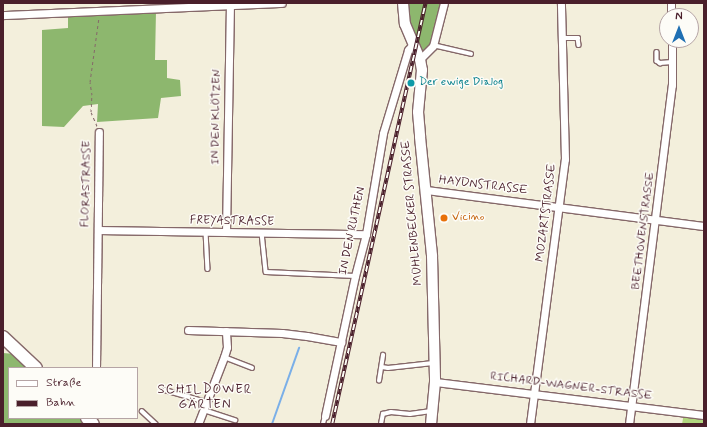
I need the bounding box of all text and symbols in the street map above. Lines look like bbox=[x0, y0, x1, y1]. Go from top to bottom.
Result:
north arrow bbox=[659, 8, 699, 48]
text: N bbox=[675, 10, 683, 24]
street label: IN DEN KLÖTZEN bbox=[209, 69, 225, 165]
place label: Der ewige Dialog bbox=[419, 76, 503, 90]
marker: Der ewige Dialog bbox=[406, 78, 416, 88]
street label: MÜHLENBECKER STRASSE bbox=[399, 139, 427, 287]
street label: FLORASTRASSE bbox=[79, 140, 95, 228]
street label: MOZARTSTRASSE bbox=[534, 163, 560, 263]
street label: BEETHOVENSTRASSE bbox=[630, 171, 658, 291]
street label: HAYDNSTRASSE bbox=[438, 173, 528, 199]
street label: IN DEN RUTHEN bbox=[337, 185, 369, 277]
place label: Vicino bbox=[452, 211, 484, 225]
marker: Vicino bbox=[439, 213, 449, 223]
street label: FREYASTRASSE bbox=[190, 214, 274, 230]
legend bbox=[8, 367, 138, 419]
street label: RICHARD-WAGNER-STRASSE bbox=[489, 370, 653, 404]
text: Straße bbox=[46, 375, 81, 391]
district label: SCHILDOWER GÄRTEN bbox=[160, 383, 250, 414]
text: Bahn bbox=[46, 395, 75, 411]

